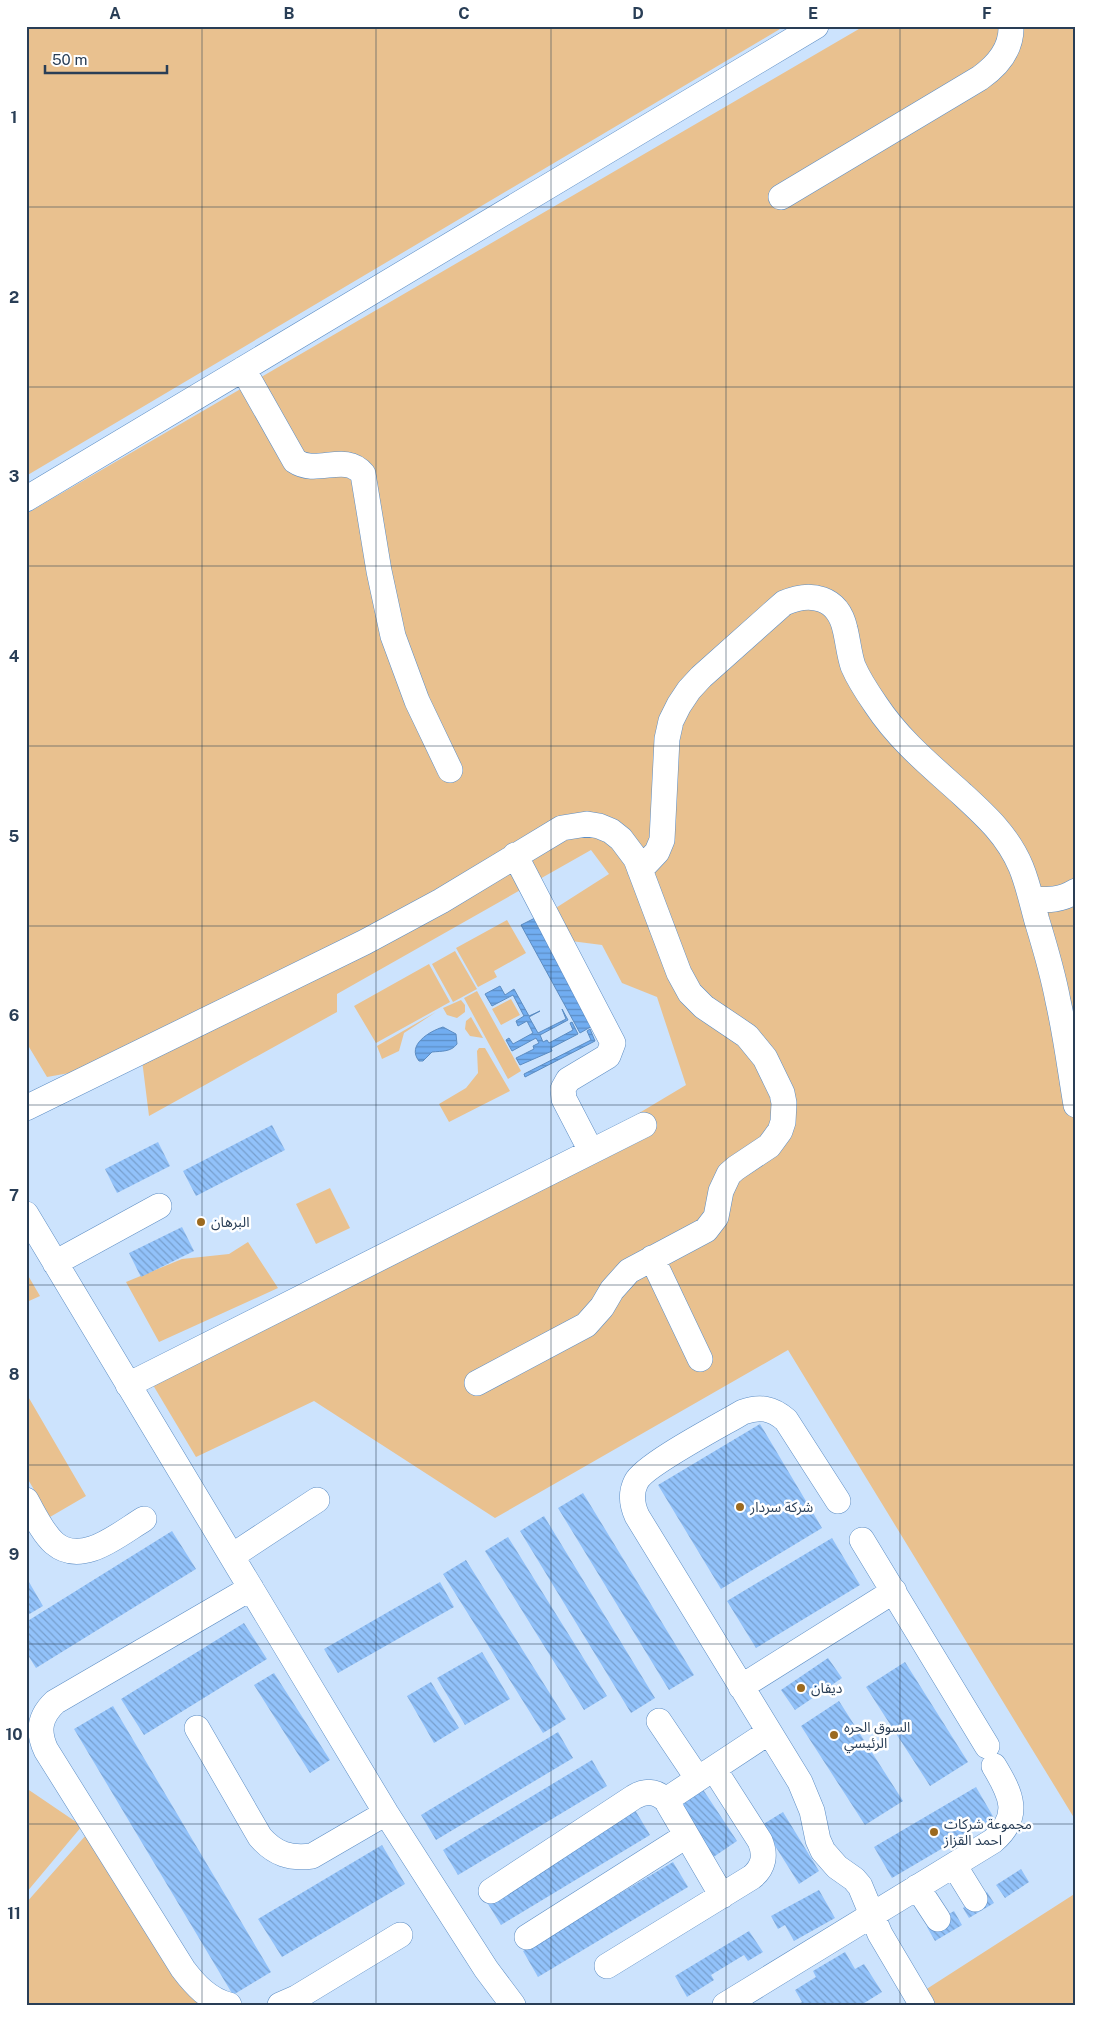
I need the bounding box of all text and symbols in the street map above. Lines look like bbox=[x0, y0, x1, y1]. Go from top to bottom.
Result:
text: A bbox=[109, 4, 121, 23]
text: B bbox=[284, 4, 295, 23]
text: C bbox=[458, 4, 470, 23]
text: D bbox=[632, 4, 644, 23]
text: E bbox=[808, 4, 818, 23]
text: F bbox=[982, 4, 992, 23]
scale bar bbox=[45, 42, 168, 74]
text: 50 m bbox=[52, 51, 87, 68]
text: 1 bbox=[11, 108, 17, 127]
text: 2 bbox=[9, 288, 19, 307]
text: 3 bbox=[9, 467, 19, 486]
text: 4 bbox=[9, 647, 20, 666]
text: 5 bbox=[9, 827, 20, 846]
text: 6 bbox=[9, 1006, 19, 1025]
text: 7 bbox=[9, 1186, 19, 1205]
place label: البرهان bbox=[211, 1214, 249, 1231]
marker: البرهان bbox=[195, 1216, 207, 1228]
text: 8 bbox=[9, 1365, 20, 1384]
place label: شركة سردار bbox=[749, 1499, 813, 1516]
marker: شركة سردار bbox=[734, 1501, 746, 1513]
text: 9 bbox=[9, 1545, 19, 1564]
place label: ديفان bbox=[811, 1680, 843, 1697]
marker: ديفان bbox=[795, 1682, 807, 1694]
place label: السوق الحره الرئيسي bbox=[844, 1719, 910, 1754]
text: 10 bbox=[5, 1725, 23, 1744]
marker: السوق الحره الرئيسي bbox=[828, 1729, 840, 1741]
place label: مجموعة شركات احمد القزاز bbox=[943, 1816, 1032, 1849]
marker: مجموعة شركات احمد القزاز bbox=[928, 1826, 940, 1838]
text: 11 bbox=[7, 1904, 21, 1923]

